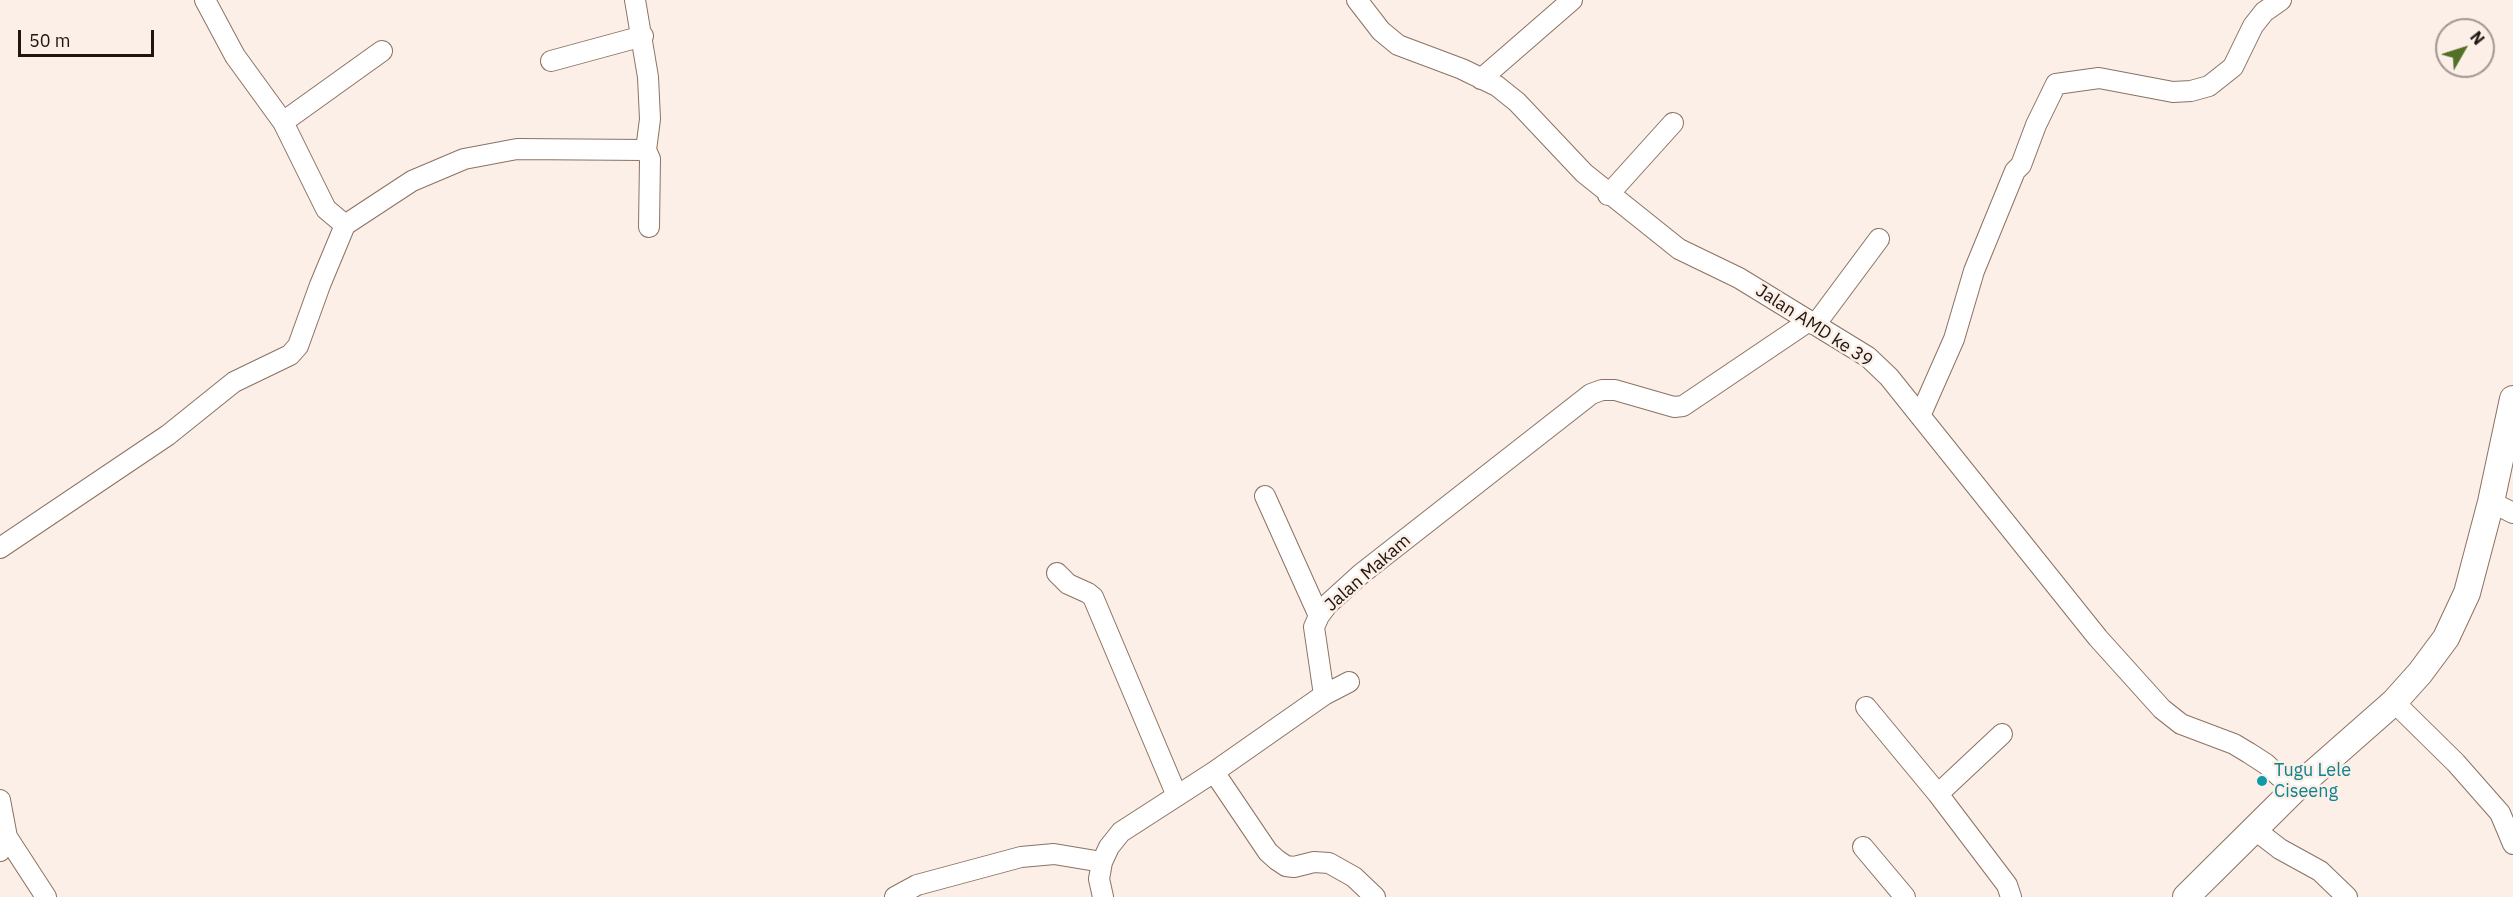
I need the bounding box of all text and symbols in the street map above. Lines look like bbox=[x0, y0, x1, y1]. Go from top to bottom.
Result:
scale bar bbox=[21, 18, 158, 56]
north arrow bbox=[2435, 18, 2495, 78]
text: N bbox=[2466, 27, 2489, 49]
text: 50 m bbox=[29, 29, 71, 52]
street label: Jalan AMD ke 39 bbox=[1751, 280, 1877, 372]
street label: Jalan Makam bbox=[1321, 530, 1415, 616]
place label: Tugu Lele Ciseeng bbox=[2274, 760, 2351, 802]
marker: Tugu Lele Ciseeng bbox=[2255, 774, 2269, 788]

